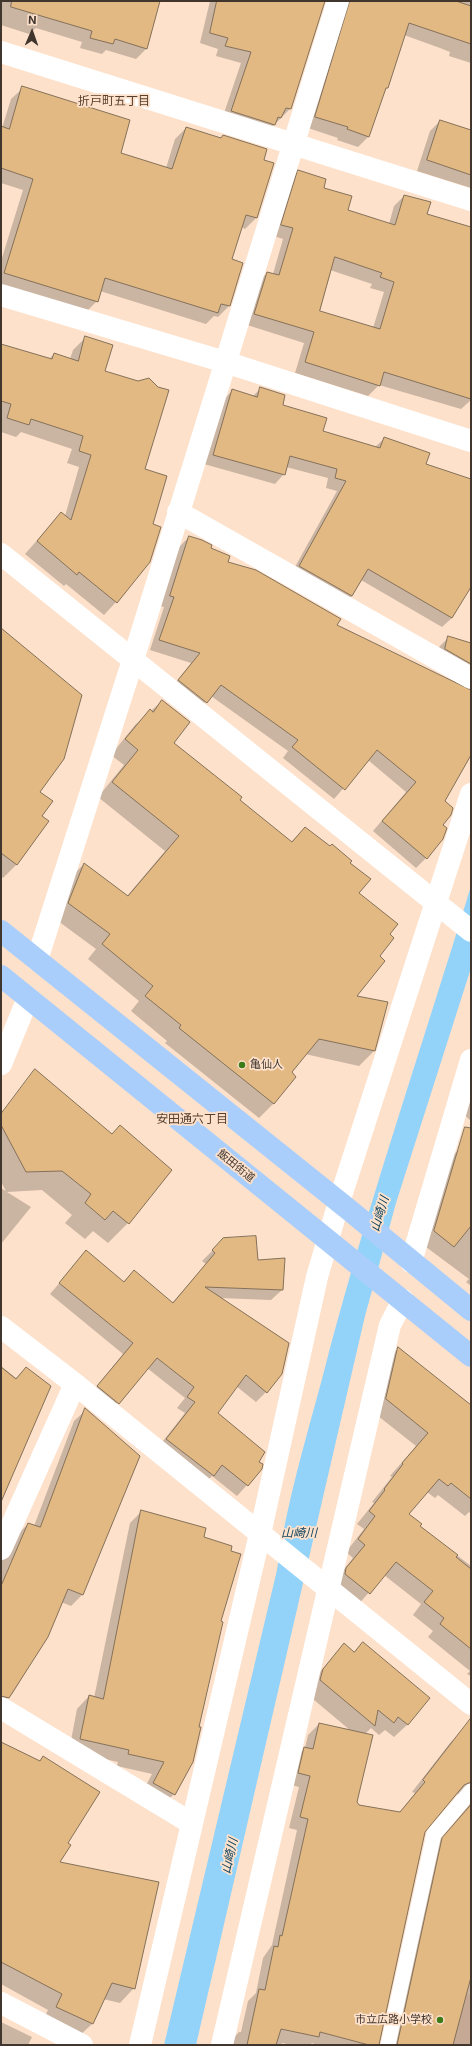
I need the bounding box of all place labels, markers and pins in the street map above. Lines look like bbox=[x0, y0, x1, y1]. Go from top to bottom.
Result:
place label: 亀仙人 bbox=[250, 1058, 283, 1072]
marker: 亀仙人 bbox=[237, 1060, 247, 1070]
place label: 市立広路小学校 bbox=[355, 2013, 432, 2027]
marker: 市立広路小学校 bbox=[435, 2015, 445, 2025]

